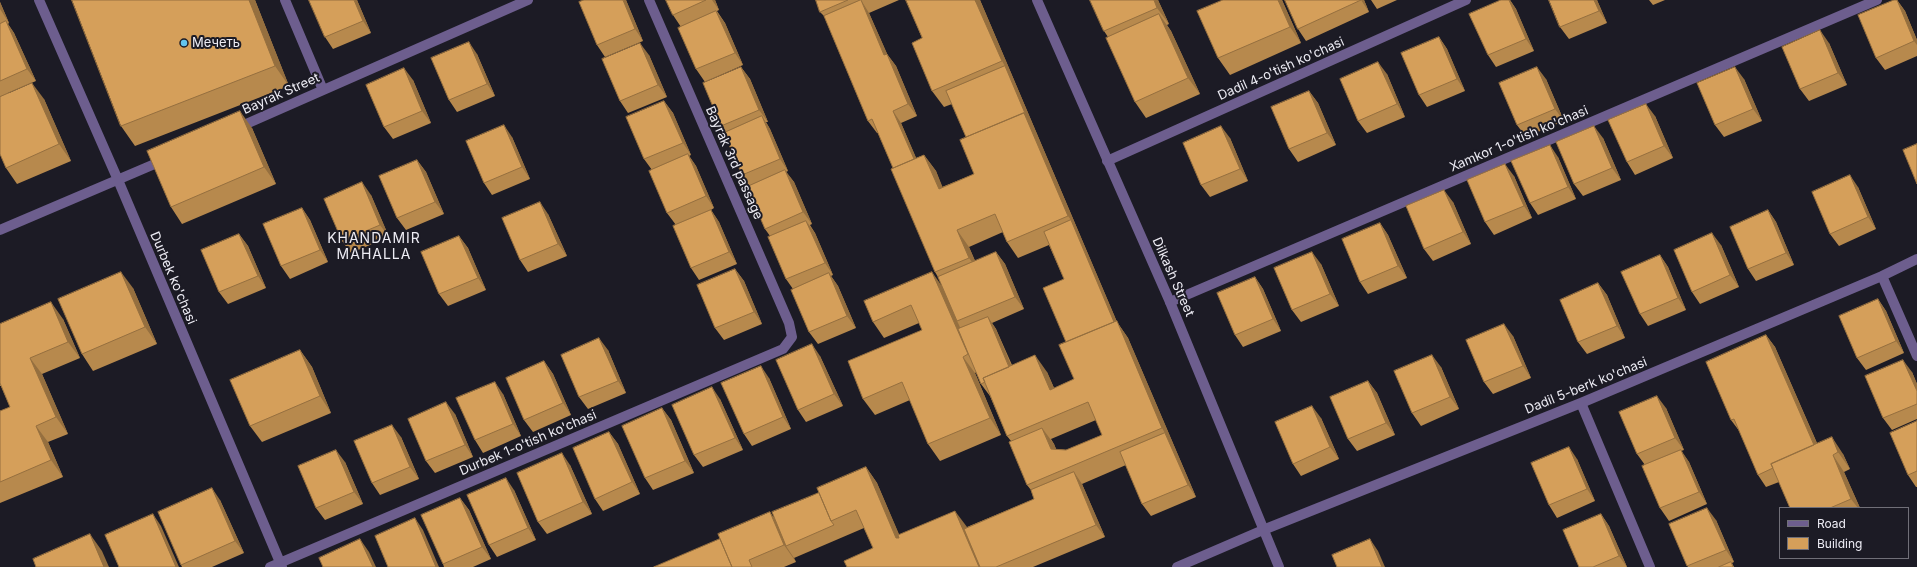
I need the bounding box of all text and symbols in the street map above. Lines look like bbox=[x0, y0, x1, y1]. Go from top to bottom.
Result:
street label: Dadil 4-o'tish ko'chasi bbox=[1215, 34, 1347, 104]
place label: Мечеть bbox=[192, 35, 240, 51]
marker: Мечеть bbox=[179, 38, 189, 48]
street label: Bayrak Street bbox=[240, 70, 322, 118]
street label: Xamkor 1-o'tish ko'chasi bbox=[1447, 103, 1591, 175]
street label: Bayrak 3rd passage bbox=[702, 104, 766, 222]
street label: Durbek ko'chasi bbox=[146, 229, 200, 327]
district label: KHANDAMIR MAHALLA bbox=[327, 231, 421, 264]
street label: Dilkash Street bbox=[1149, 235, 1197, 319]
street label: Dadil 5-berk ko'chasi bbox=[1523, 354, 1649, 418]
street label: Durbek 1-o'tish ko'chasi bbox=[457, 407, 599, 479]
legend bbox=[1779, 507, 1909, 559]
text: Road bbox=[1817, 516, 1846, 531]
text: Building bbox=[1817, 536, 1862, 551]

